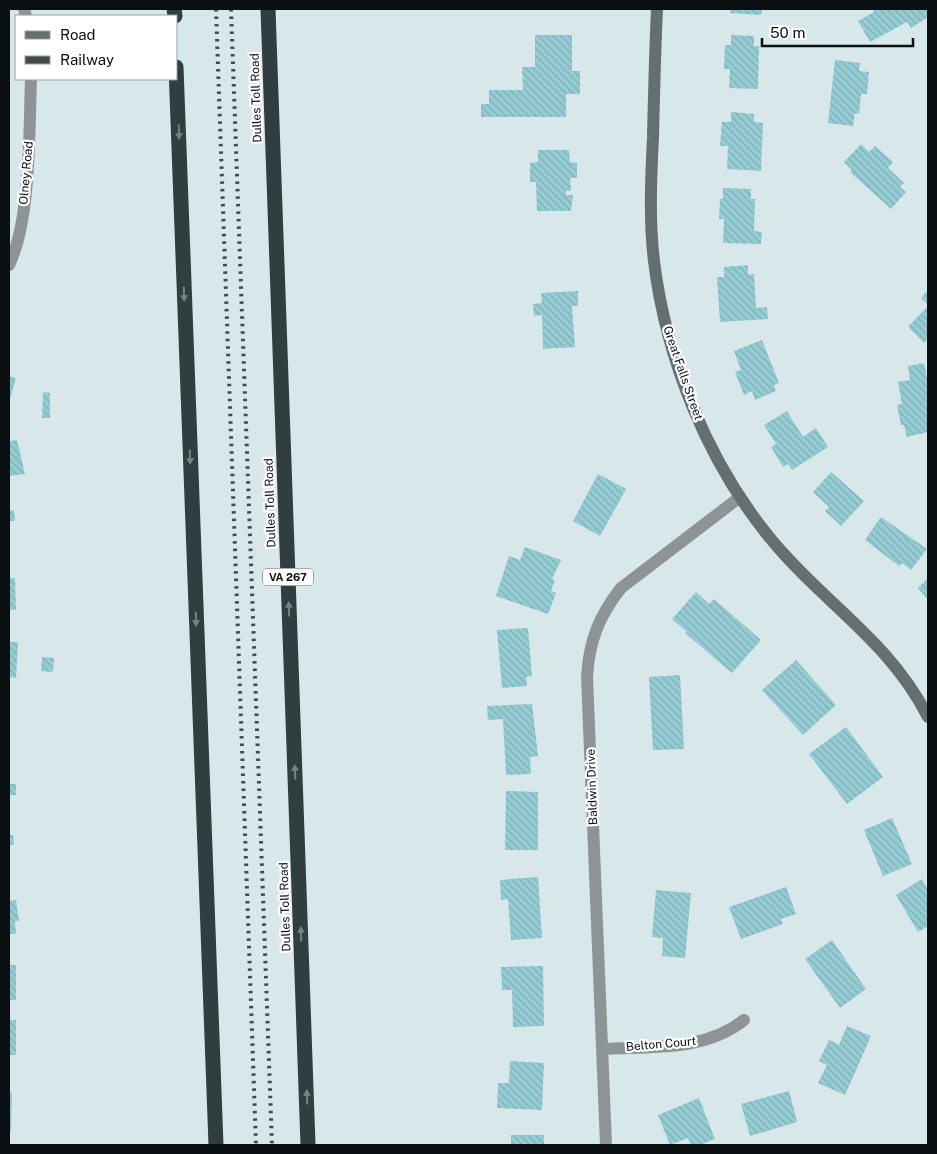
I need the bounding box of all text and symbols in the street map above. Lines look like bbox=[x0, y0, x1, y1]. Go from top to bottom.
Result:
legend bbox=[15, 15, 178, 80]
scale bar bbox=[762, 15, 913, 47]
text: 50 m bbox=[770, 24, 805, 41]
text: Road bbox=[60, 26, 96, 43]
text: Railway bbox=[60, 51, 114, 68]
street label: Dulles Toll Road bbox=[247, 53, 265, 143]
one-way arrow bbox=[175, 124, 183, 140]
street label: Olney Road bbox=[16, 141, 36, 205]
one-way arrow bbox=[181, 287, 189, 303]
street label: Great Falls Street bbox=[660, 324, 706, 422]
one-way arrow bbox=[187, 449, 195, 465]
street label: Dulles Toll Road bbox=[261, 458, 279, 548]
road number: VA 267 bbox=[263, 568, 313, 586]
one-way arrow bbox=[284, 601, 292, 617]
one-way arrow bbox=[192, 611, 200, 627]
street label: Baldwin Drive bbox=[584, 749, 600, 825]
one-way arrow bbox=[290, 764, 298, 780]
street label: Dulles Toll Road bbox=[276, 862, 294, 952]
one-way arrow bbox=[296, 926, 304, 942]
street label: Belton Court bbox=[625, 1034, 697, 1054]
one-way arrow bbox=[302, 1088, 310, 1104]

